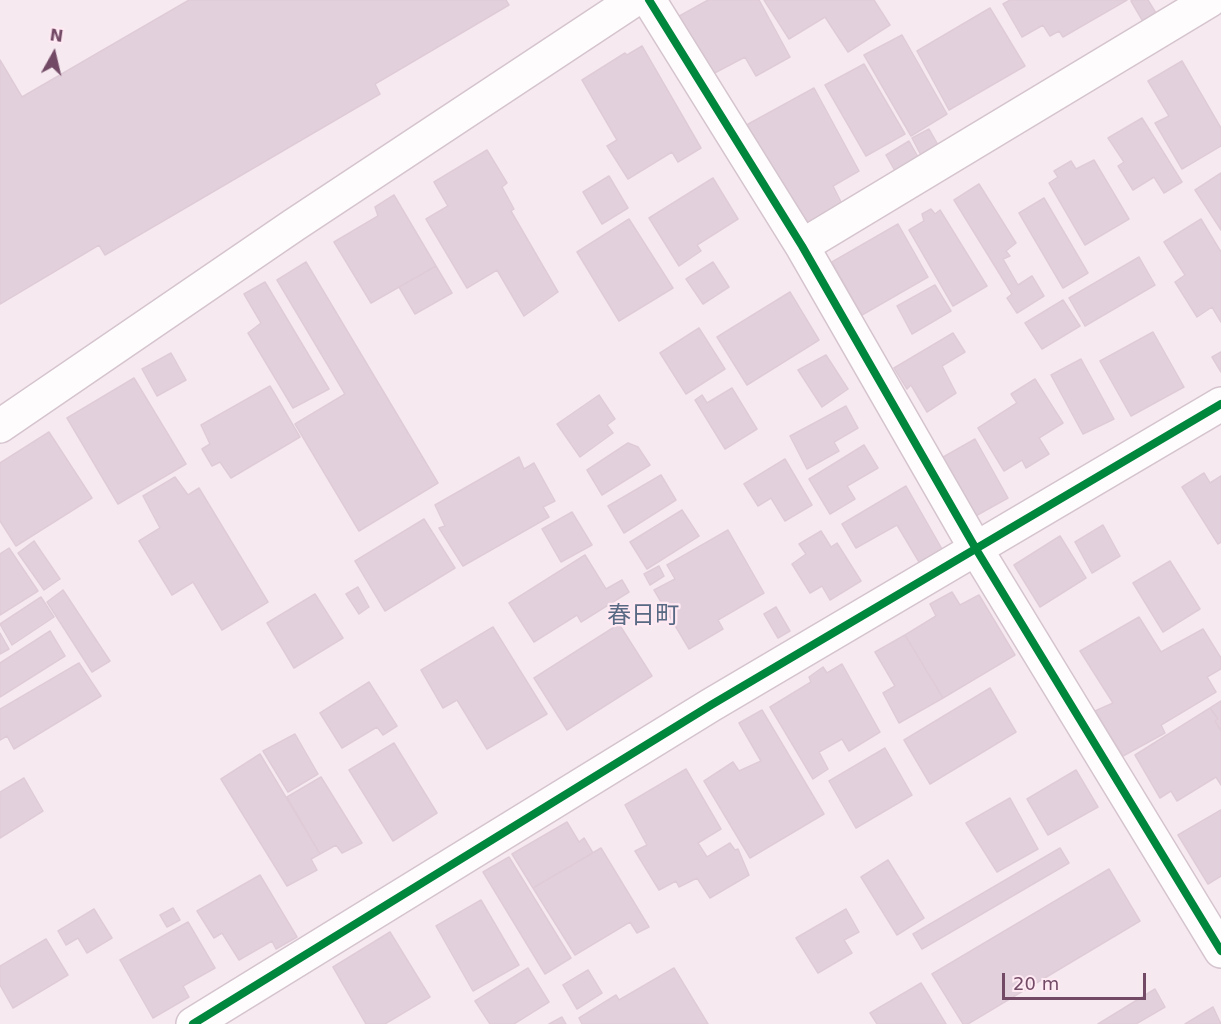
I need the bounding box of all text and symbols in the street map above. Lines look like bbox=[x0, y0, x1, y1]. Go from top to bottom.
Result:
north arrow bbox=[24, 24, 84, 84]
text: N bbox=[49, 25, 65, 46]
district label: 春日町 bbox=[607, 603, 679, 631]
scale bar bbox=[1005, 961, 1149, 999]
text: 20 m bbox=[1013, 973, 1059, 994]

